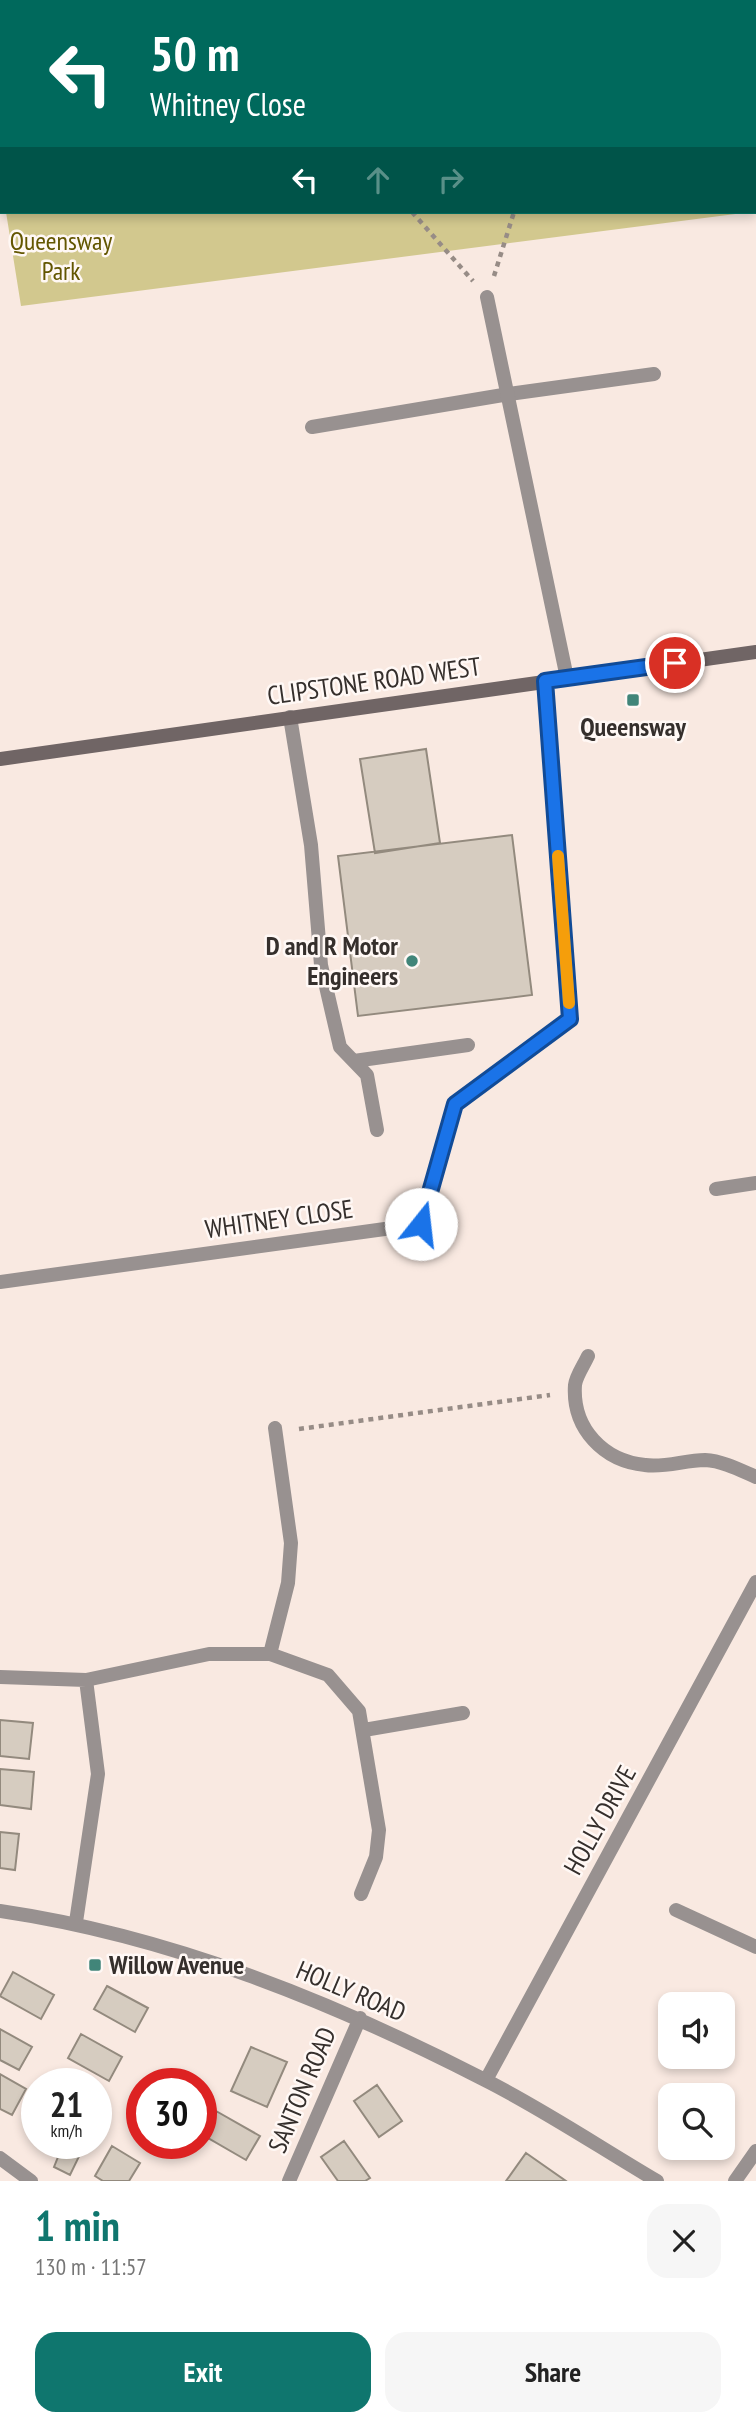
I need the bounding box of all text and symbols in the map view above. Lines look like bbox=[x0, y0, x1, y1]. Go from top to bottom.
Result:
text: 50 m bbox=[150, 21, 239, 85]
icon: left bbox=[35, 28, 126, 119]
text: Whitney Close bbox=[150, 83, 306, 125]
icon: left bbox=[286, 161, 324, 199]
icon: ahead bbox=[359, 161, 397, 199]
icon: right bbox=[432, 161, 470, 199]
park label: Queensway Park bbox=[10, 224, 112, 287]
pin bbox=[645, 633, 705, 693]
icon: arrive bbox=[656, 644, 694, 682]
street label: CLIPSTONE ROAD WEST bbox=[265, 649, 483, 712]
marker: Queensway bbox=[625, 692, 641, 708]
place label: Queensway bbox=[580, 710, 686, 743]
place label: D and R Motor Engineers bbox=[266, 929, 398, 992]
marker: D and R Motor Engineers bbox=[404, 953, 420, 969]
position arrow bbox=[384, 1187, 458, 1261]
street label: WHITNEY CLOSE bbox=[203, 1192, 355, 1245]
street label: HOLLY DRIVE bbox=[556, 1759, 643, 1880]
place label: Willow Avenue bbox=[108, 1948, 244, 1981]
street label: HOLLY ROAD bbox=[291, 1953, 411, 2028]
marker: Willow Avenue bbox=[87, 1957, 103, 1973]
map controls bbox=[658, 1992, 735, 2160]
button: sound bbox=[658, 1992, 735, 2069]
street label: SANTON ROAD bbox=[260, 2022, 343, 2158]
speed limit sign: 30 bbox=[126, 2068, 217, 2159]
text: 21 bbox=[50, 2081, 83, 2127]
button: search bbox=[658, 2083, 735, 2160]
text: km/h bbox=[51, 2119, 82, 2142]
text: 1 min bbox=[35, 2198, 120, 2253]
button: close bbox=[647, 2204, 721, 2278]
text: 130 m · 11:57 bbox=[35, 2252, 147, 2281]
button: Exit bbox=[35, 2332, 371, 2412]
button: Share bbox=[385, 2332, 721, 2412]

